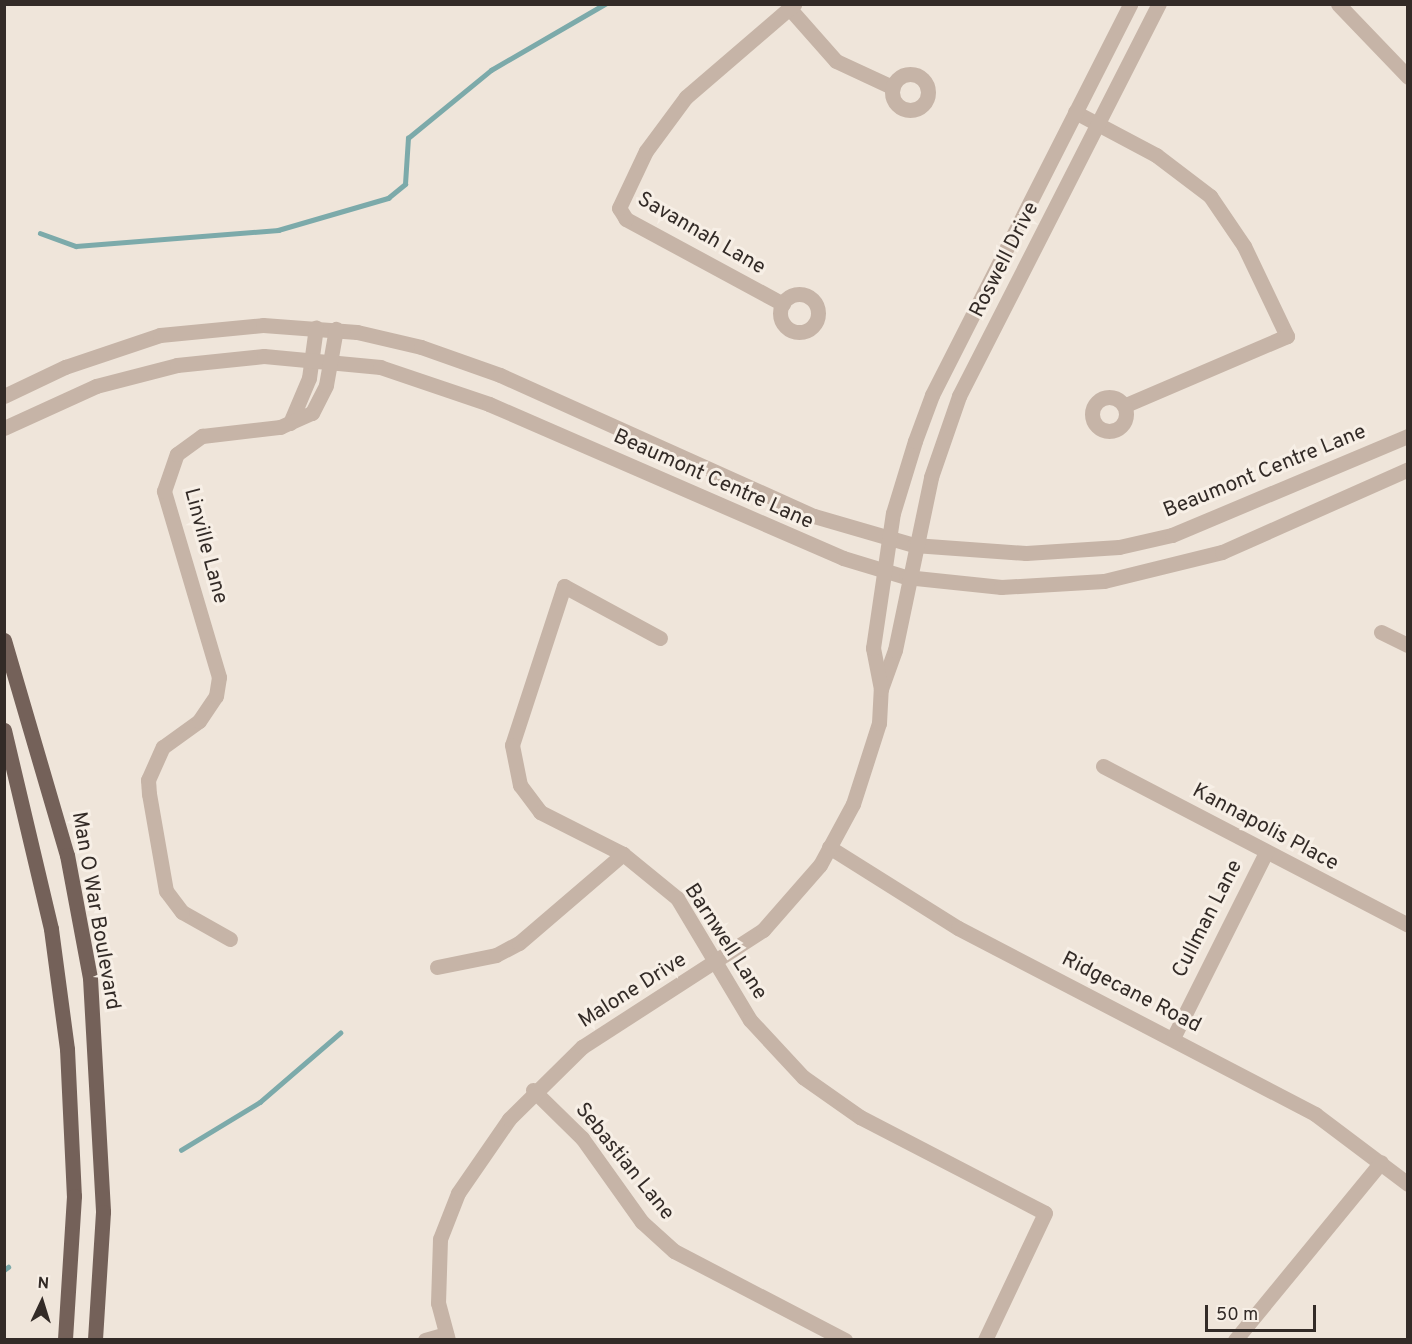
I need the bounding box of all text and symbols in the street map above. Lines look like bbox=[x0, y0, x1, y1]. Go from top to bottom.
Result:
street label: Savannah Lane bbox=[633, 187, 769, 281]
street label: Roswell Drive bbox=[965, 198, 1045, 322]
street label: Beaumont Centre Lane bbox=[1160, 420, 1370, 524]
street label: Beaumont Centre Lane bbox=[609, 424, 817, 536]
street label: Linville Lane bbox=[177, 485, 233, 607]
street label: Kannapolis Place bbox=[1188, 779, 1342, 877]
street label: Man O War Boulevard bbox=[65, 810, 125, 1012]
street label: Cullman Lane bbox=[1168, 856, 1248, 982]
street label: Barnwell Lane bbox=[678, 879, 772, 1005]
street label: Ridgecane Road bbox=[1057, 947, 1205, 1039]
street label: Malone Drive bbox=[574, 948, 692, 1034]
street label: Sebastian Lane bbox=[569, 1098, 679, 1226]
north arrow bbox=[12, 1272, 72, 1332]
text: N bbox=[37, 1274, 50, 1294]
scale bar bbox=[1208, 1293, 1319, 1331]
text: 50 m bbox=[1216, 1304, 1258, 1327]

